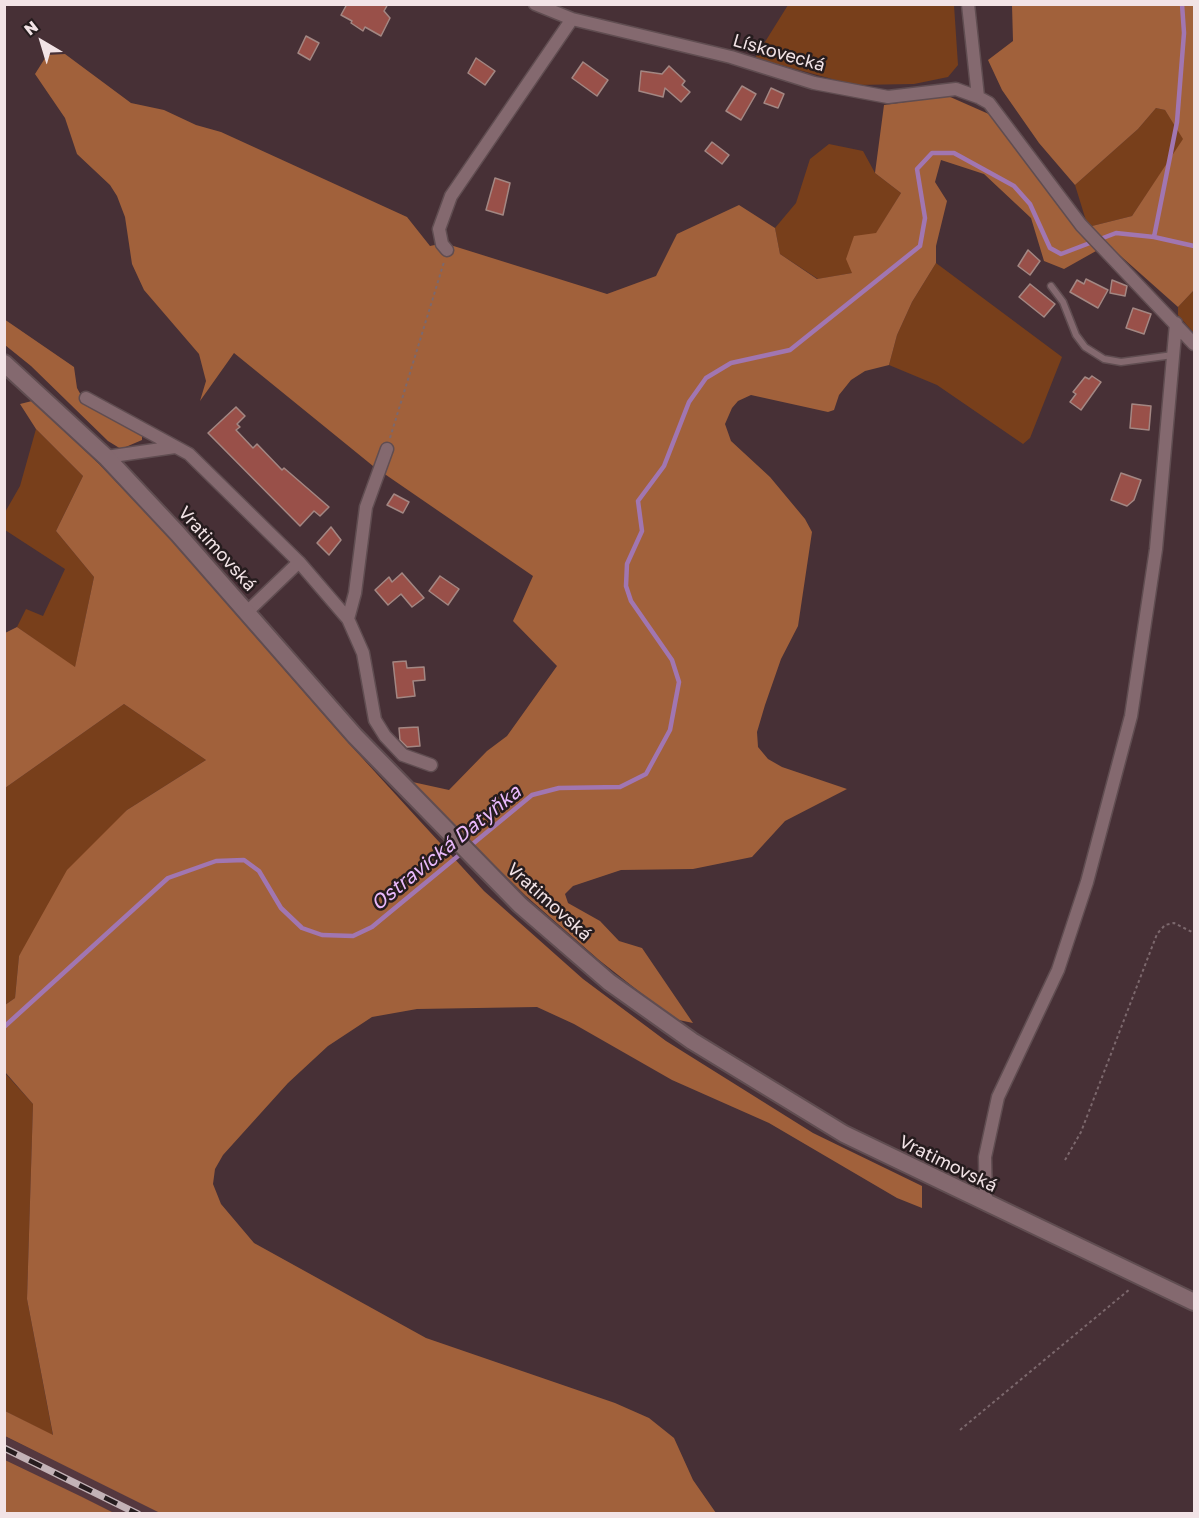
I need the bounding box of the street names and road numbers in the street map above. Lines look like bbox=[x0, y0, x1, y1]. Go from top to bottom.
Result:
street label: Lískovecká bbox=[730, 30, 828, 76]
street label: Vratimovská bbox=[173, 502, 261, 596]
street label: Vratimovská bbox=[502, 858, 596, 946]
street label: Vratimovská bbox=[895, 1131, 1001, 1197]

